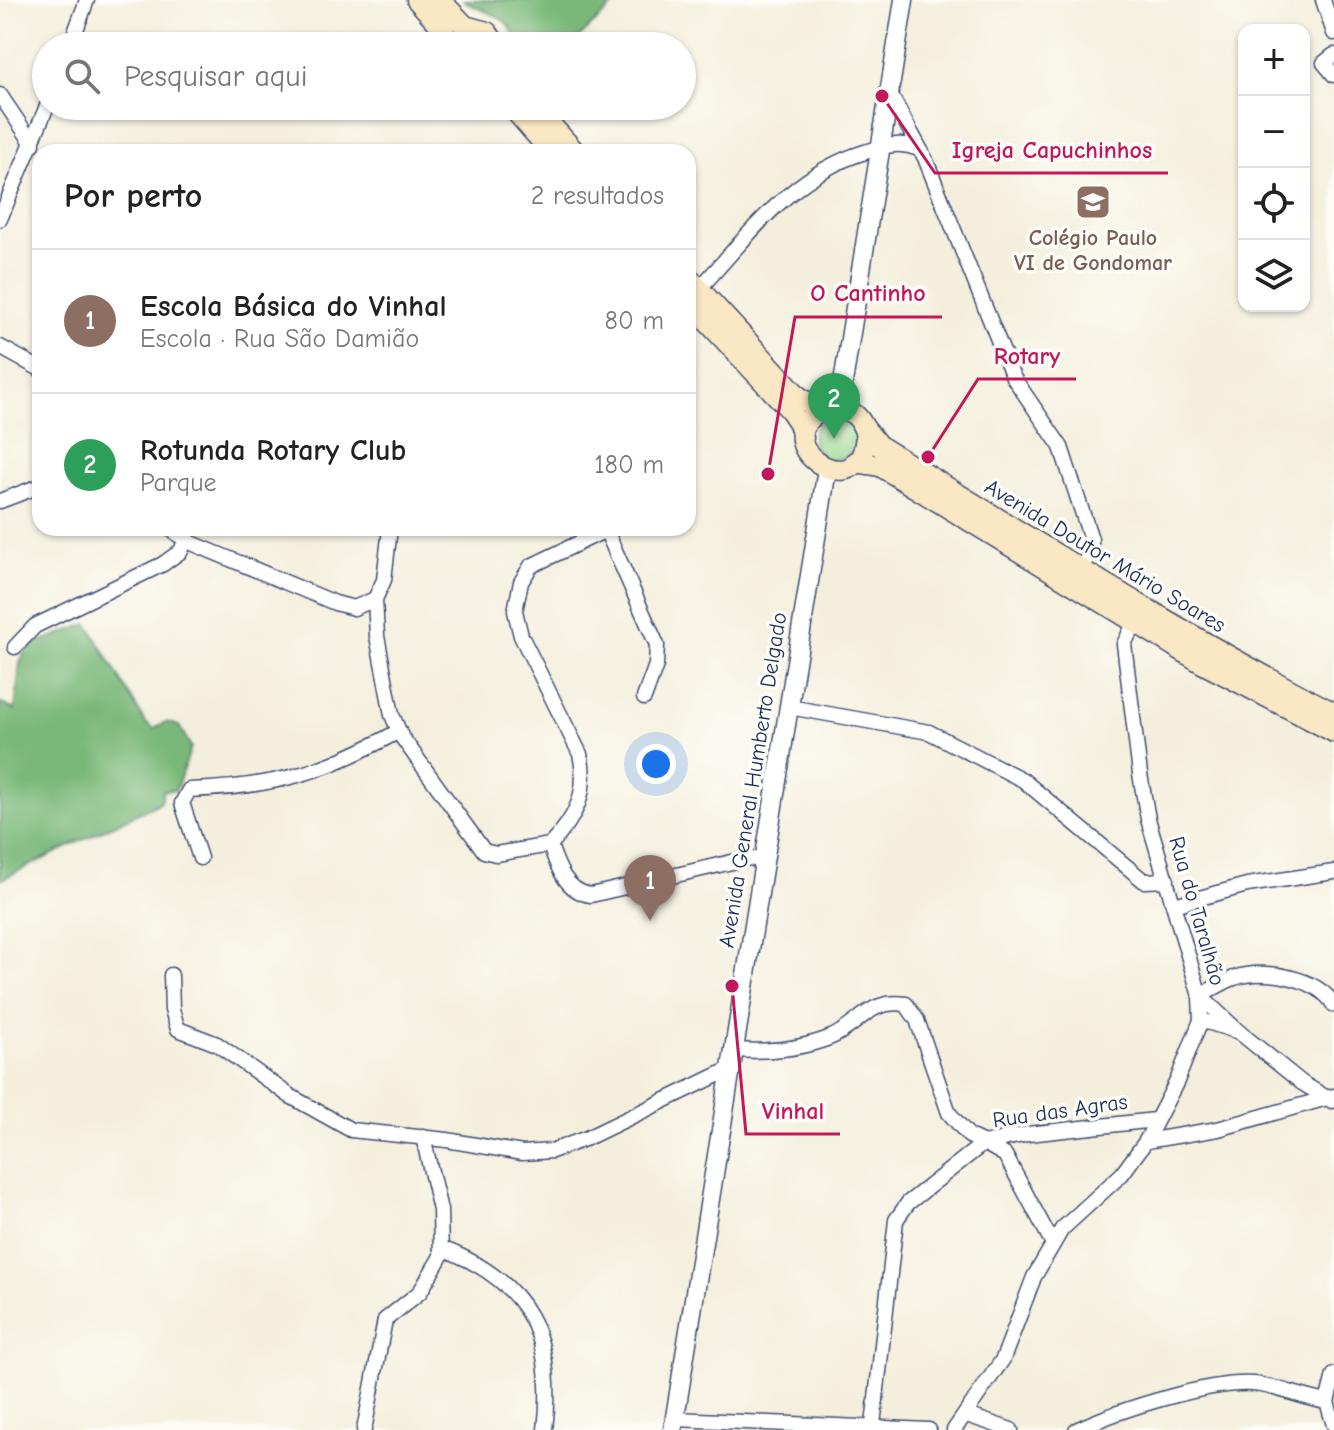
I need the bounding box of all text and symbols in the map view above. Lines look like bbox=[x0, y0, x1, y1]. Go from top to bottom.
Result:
map controls bbox=[1238, 24, 1310, 312]
button: + bbox=[1238, 24, 1310, 96]
search box bbox=[32, 32, 696, 120]
icon: search bbox=[60, 54, 104, 98]
text: Pesquisar aqui bbox=[124, 59, 307, 94]
button: − bbox=[1238, 96, 1310, 168]
callout: Igreja Capuchinhos bbox=[935, 125, 1168, 173]
text: Igreja Capuchinhos bbox=[952, 136, 1152, 164]
button: locate bbox=[1238, 168, 1310, 240]
text: Por perto bbox=[64, 176, 202, 216]
text: 2 resultados bbox=[531, 181, 664, 211]
school or university icon: Colégio Paulo VI de Gondomar bbox=[1074, 183, 1112, 221]
place label: Colégio Paulo VI de Gondomar bbox=[1014, 225, 1172, 276]
button: layers bbox=[1238, 240, 1310, 312]
callout: O Cantinho bbox=[795, 269, 942, 317]
text: O Cantinho bbox=[810, 279, 926, 307]
text: Escola Básica do Vinhal bbox=[140, 289, 447, 324]
text: 1 bbox=[85, 306, 95, 336]
text: 80 m bbox=[605, 306, 664, 336]
text: Escola · Rua São Damião bbox=[140, 324, 419, 354]
callout: Rotary bbox=[978, 331, 1076, 379]
text: Rotary bbox=[994, 342, 1060, 370]
pin: 2 bbox=[808, 373, 860, 439]
text: Rotunda Rotary Club bbox=[140, 433, 406, 468]
text: 2 bbox=[84, 450, 96, 480]
text: 180 m bbox=[594, 450, 664, 480]
text: Parque bbox=[140, 468, 217, 498]
street label: Avenida Doutor Mário Soares bbox=[980, 474, 1230, 638]
street label: Avenida General Humberto Delgado bbox=[714, 610, 792, 950]
your location bbox=[636, 744, 676, 784]
street label: Rua do Taralhão bbox=[1163, 834, 1231, 988]
pin: 1 bbox=[624, 855, 676, 921]
callout: Vinhal bbox=[746, 1086, 840, 1134]
street label: Rua das Agras bbox=[991, 1089, 1129, 1133]
text: Vinhal bbox=[762, 1097, 824, 1125]

